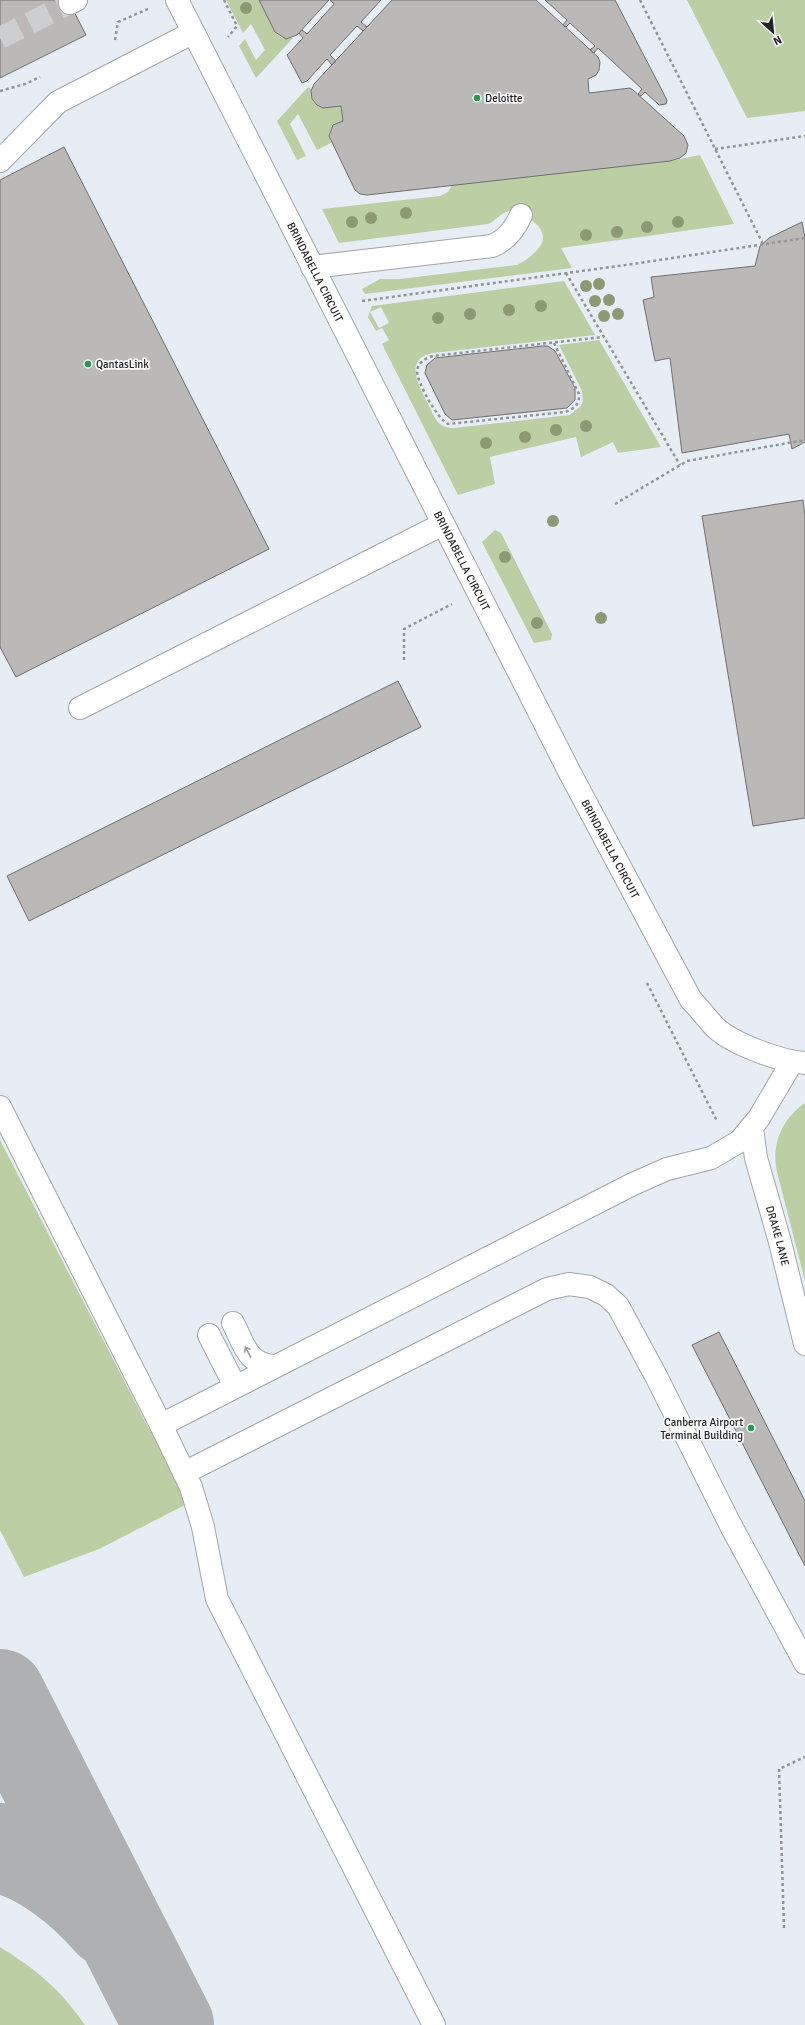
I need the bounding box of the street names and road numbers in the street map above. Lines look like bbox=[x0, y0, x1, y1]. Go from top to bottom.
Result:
street label: BRINDABELLA CIRCUIT bbox=[284, 220, 346, 325]
street label: BRINDABELLA CIRCUIT bbox=[431, 509, 493, 613]
street label: BRINDABELLA CIRCUIT bbox=[578, 797, 642, 901]
street label: DRAKE LANE bbox=[763, 1204, 792, 1267]

